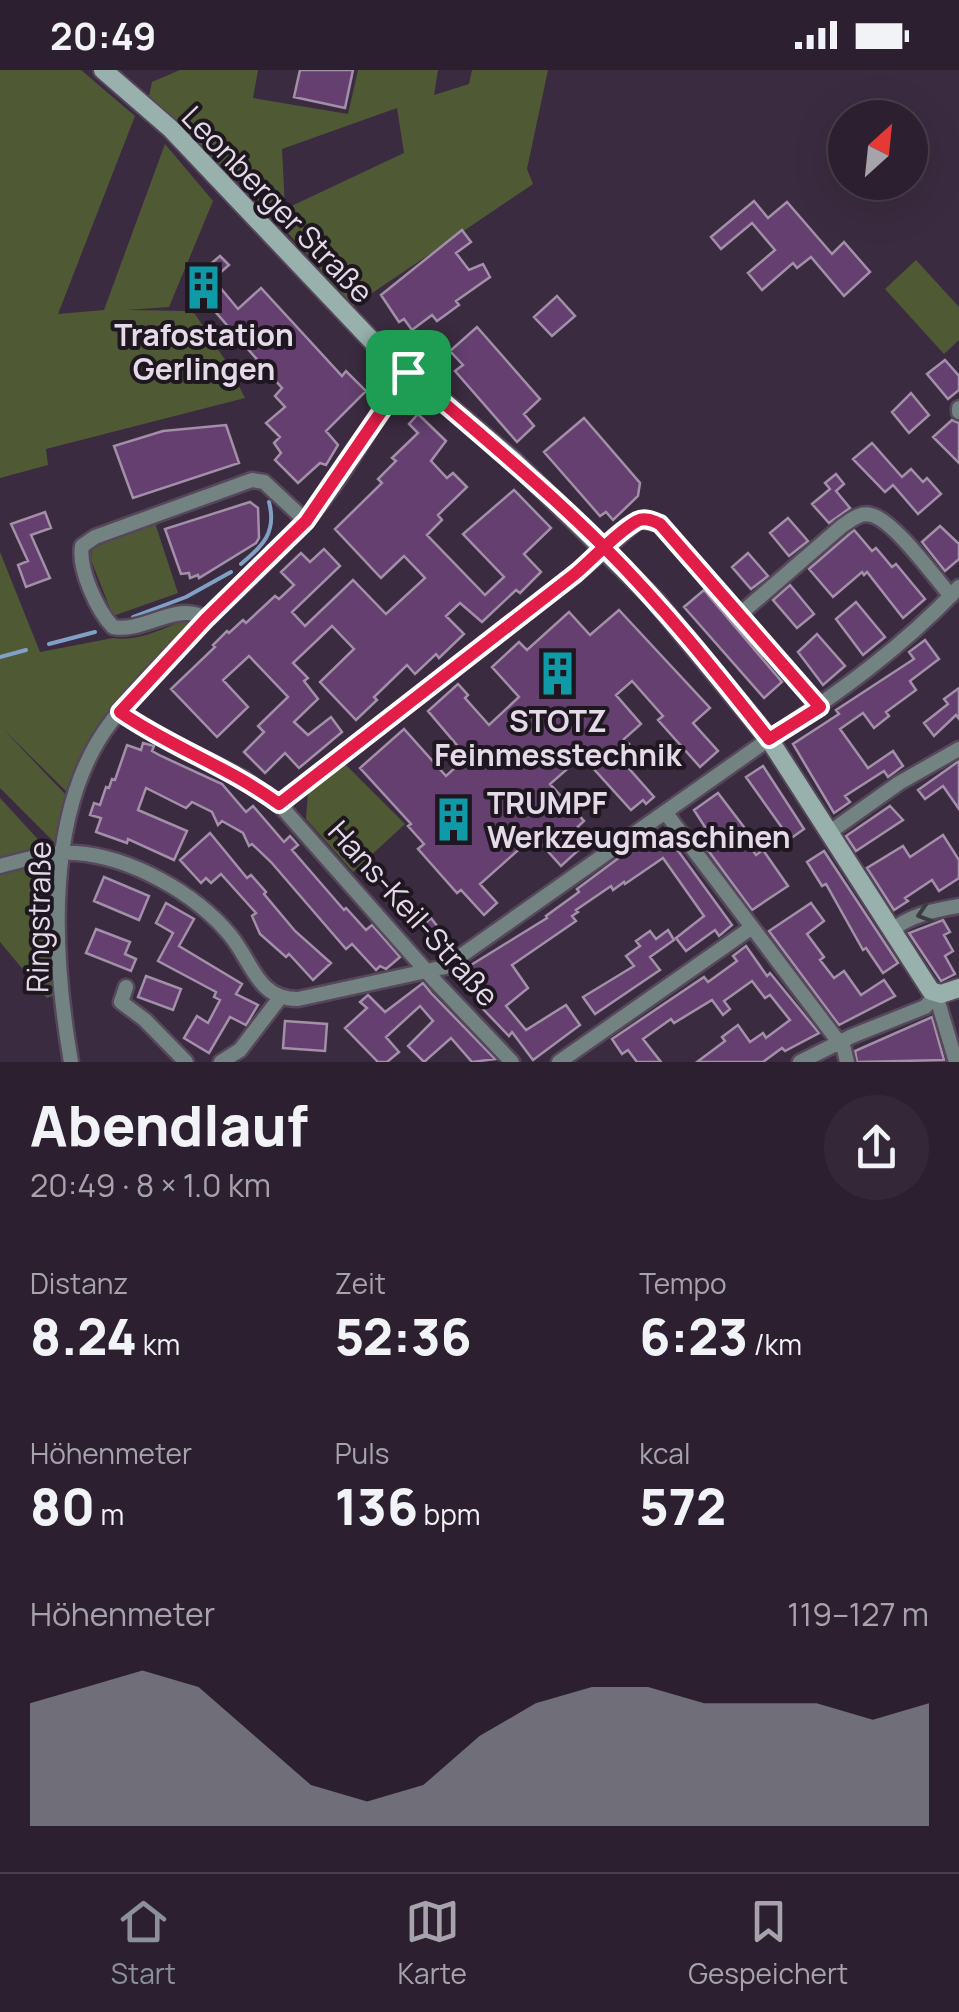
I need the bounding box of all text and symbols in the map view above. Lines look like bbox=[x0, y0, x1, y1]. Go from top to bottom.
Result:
text: 20:49 bbox=[50, 9, 156, 61]
street label: Leonberger Straße bbox=[173, 97, 383, 311]
north arrow bbox=[828, 100, 928, 200]
map controls bbox=[828, 100, 928, 200]
building icon: Trafostation Gerlingen bbox=[180, 263, 228, 311]
place label: Trafostation Gerlingen bbox=[114, 314, 294, 389]
pin bbox=[366, 330, 451, 415]
icon: arrive bbox=[381, 345, 436, 400]
building icon: STOTZ Feinmesstechnik bbox=[534, 649, 582, 697]
place label: STOTZ Feinmesstechnik bbox=[434, 700, 683, 775]
place label: TRUMPF Werkzeugmaschinen bbox=[487, 782, 791, 857]
building icon: TRUMPF Werkzeugmaschinen bbox=[430, 795, 478, 843]
street label: Hans-Keil-Straße bbox=[319, 811, 509, 1015]
street label: Ringstraße bbox=[16, 841, 60, 993]
one-way arrow bbox=[916, 903, 933, 923]
text: Abendlauf bbox=[30, 1087, 308, 1163]
button: share bbox=[824, 1095, 929, 1200]
text: 20:49 · 8 × 1.0 km bbox=[30, 1163, 271, 1207]
text: Distanz bbox=[30, 1264, 128, 1302]
text: Zeit bbox=[335, 1264, 386, 1302]
text: Tempo bbox=[639, 1264, 727, 1302]
text: 8.24 bbox=[30, 1302, 137, 1370]
text: 52:36 bbox=[335, 1302, 472, 1370]
text: 6:23 bbox=[639, 1302, 748, 1370]
text: km bbox=[137, 1325, 180, 1363]
text: /km bbox=[748, 1325, 802, 1363]
text: Höhenmeter bbox=[30, 1434, 192, 1472]
text: Puls bbox=[335, 1434, 389, 1472]
text: kcal bbox=[639, 1434, 690, 1472]
text: 80 bbox=[30, 1472, 95, 1540]
text: 136 bbox=[335, 1472, 418, 1540]
text: 572 bbox=[639, 1472, 726, 1540]
text: m bbox=[95, 1495, 124, 1533]
text: bpm bbox=[418, 1495, 481, 1533]
text: Höhenmeter bbox=[30, 1592, 215, 1636]
text: 119–127 m bbox=[787, 1592, 929, 1636]
tab: Start bbox=[111, 1894, 176, 1992]
tab: Karte bbox=[397, 1894, 467, 1992]
tab: Gespeichert bbox=[688, 1894, 848, 1992]

